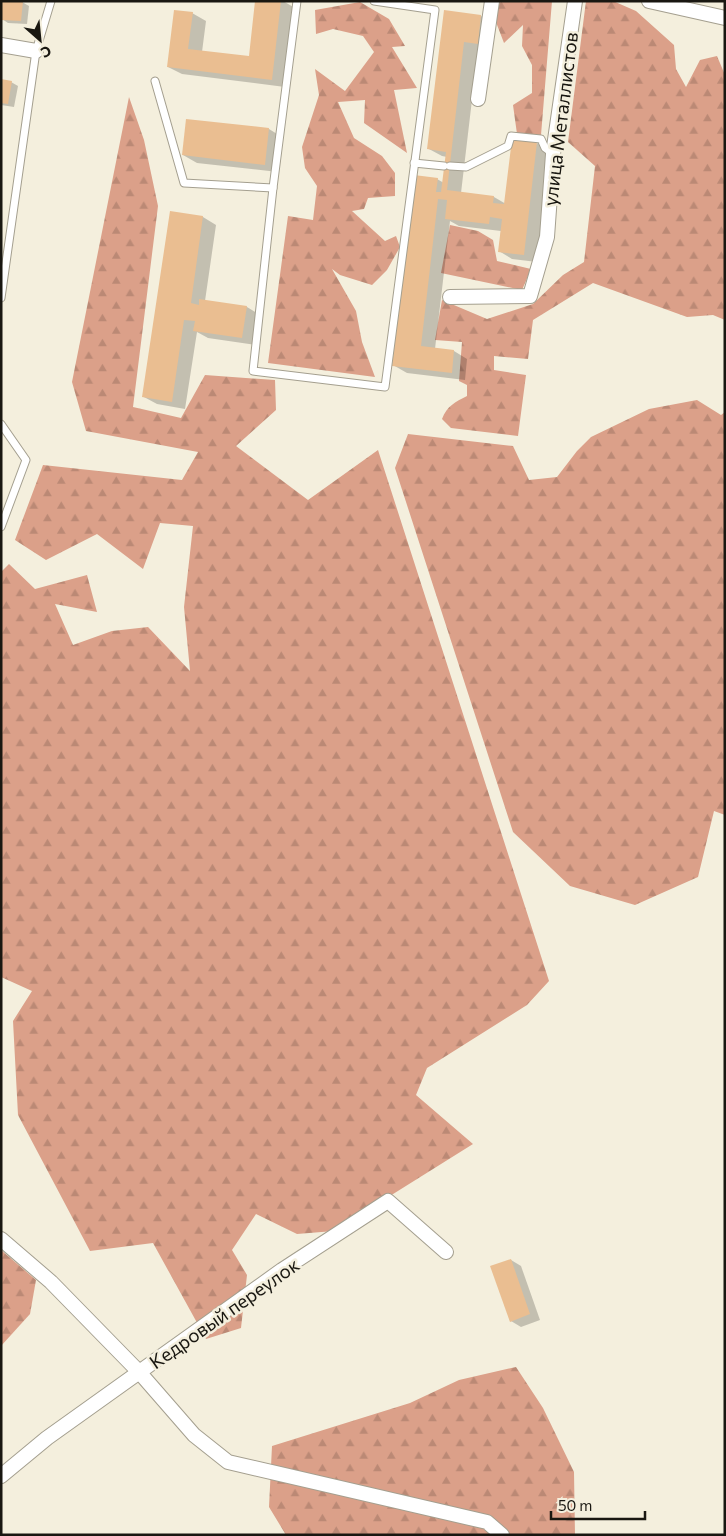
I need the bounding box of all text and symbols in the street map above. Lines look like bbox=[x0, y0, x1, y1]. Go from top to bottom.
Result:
north arrow bbox=[15, 15, 65, 65]
street label: улица Металлистов bbox=[538, 31, 582, 207]
text: С bbox=[38, 42, 54, 62]
street label: Кедровый переулок bbox=[145, 1253, 303, 1373]
scale bar bbox=[551, 1488, 645, 1520]
text: 50 m bbox=[558, 1496, 592, 1514]

